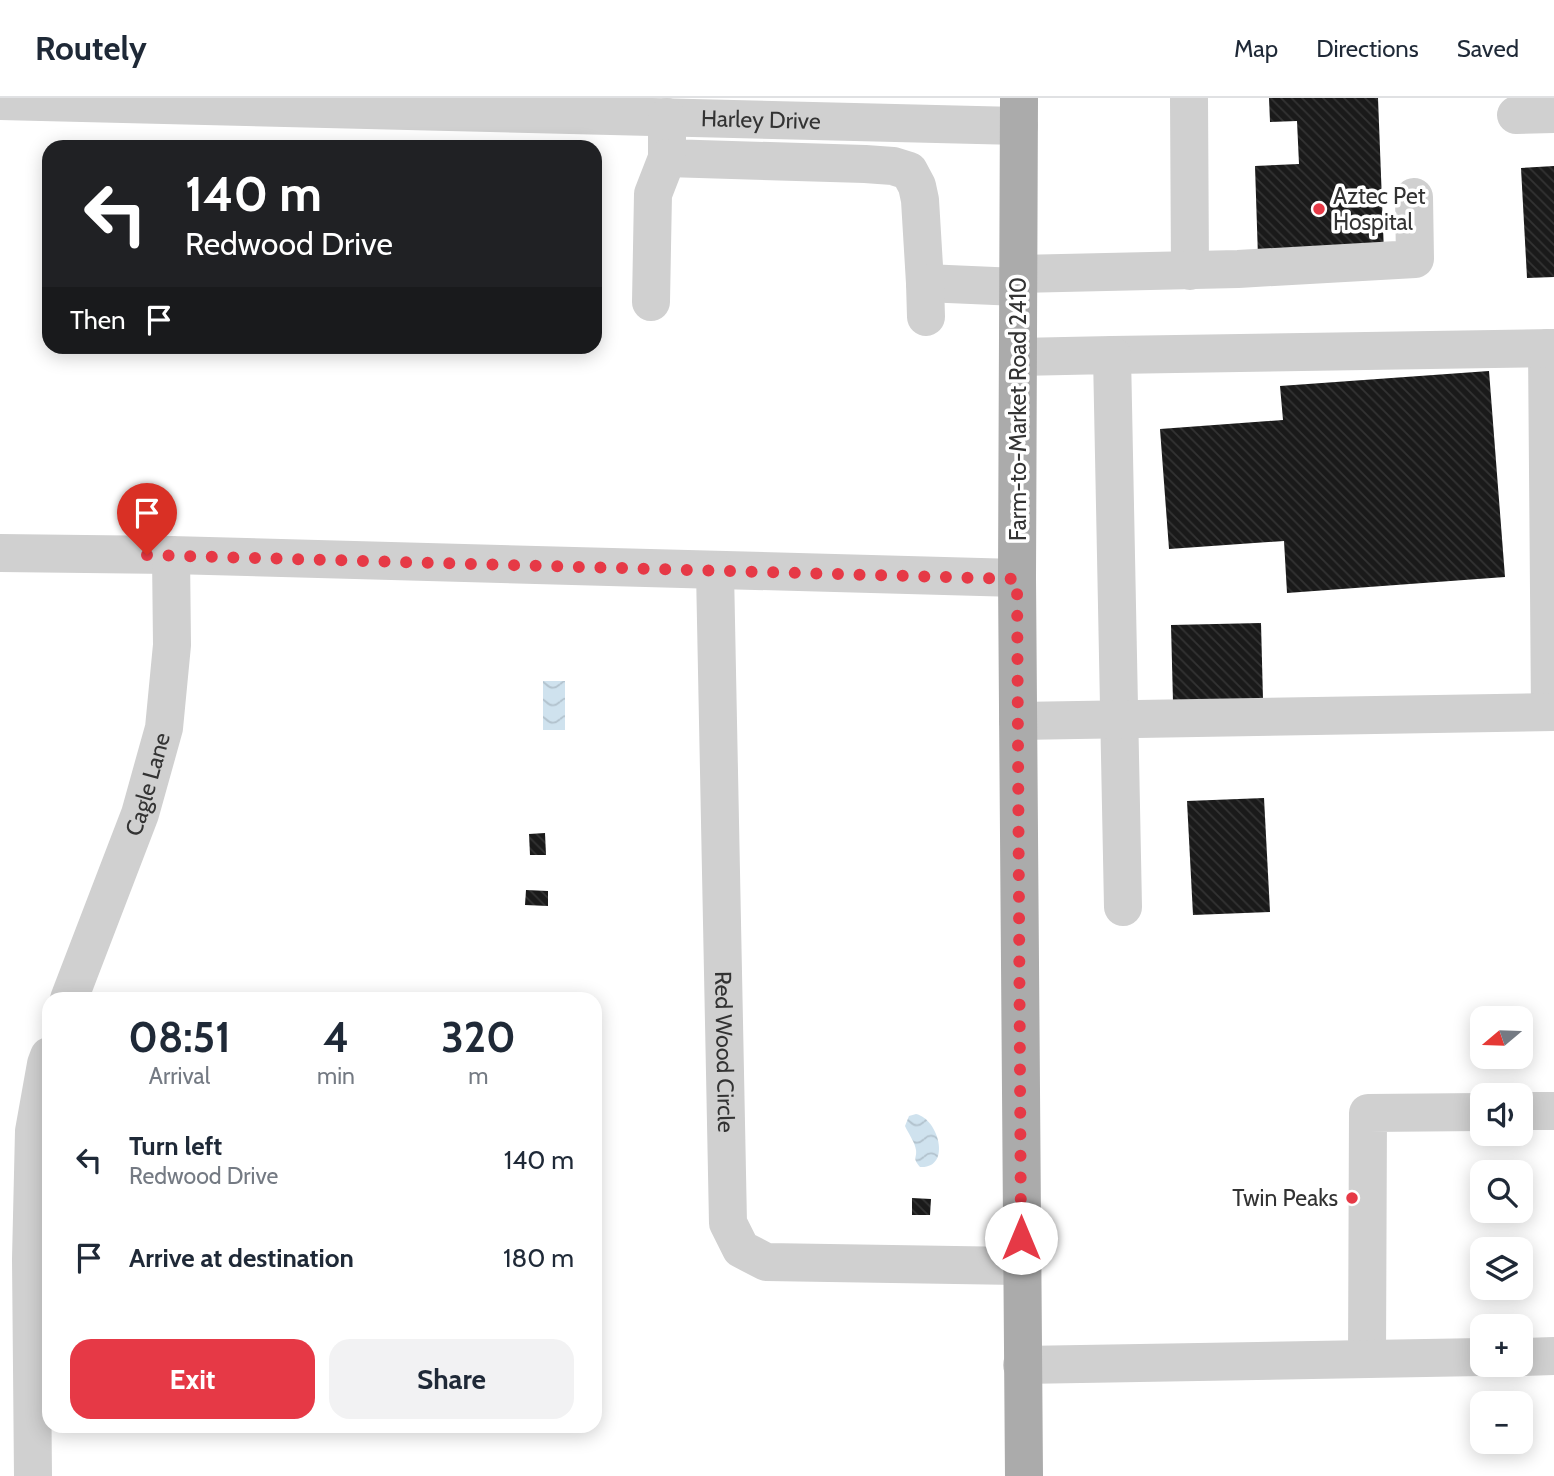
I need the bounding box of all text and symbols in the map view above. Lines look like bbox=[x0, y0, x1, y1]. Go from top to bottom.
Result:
text: Routely bbox=[35, 28, 147, 68]
text: Map bbox=[1234, 34, 1278, 63]
text: Directions bbox=[1316, 34, 1419, 63]
text: Saved bbox=[1457, 34, 1519, 63]
street label: Harley Drive bbox=[701, 104, 821, 135]
text: 140 m bbox=[185, 164, 322, 223]
icon: left bbox=[70, 168, 161, 259]
place label: Aztec Pet Hospital bbox=[1333, 182, 1426, 236]
marker: Aztec Pet Hospital bbox=[1311, 201, 1327, 217]
text: Redwood Drive bbox=[185, 224, 393, 263]
street label: Farm-to-Market Road 2410 bbox=[1004, 277, 1032, 541]
icon: arrive bbox=[140, 301, 178, 339]
text: Then bbox=[70, 304, 126, 336]
pin bbox=[117, 483, 177, 555]
icon: arrive bbox=[128, 494, 166, 532]
street label: Cagle Lane bbox=[119, 729, 176, 840]
street label: Red Wood Circle bbox=[709, 971, 740, 1133]
north arrow bbox=[1470, 1006, 1533, 1069]
map controls bbox=[1470, 1006, 1533, 1454]
text: 08:51 bbox=[128, 1011, 231, 1063]
text: 4 bbox=[323, 1011, 349, 1063]
text: 320 bbox=[441, 1011, 516, 1063]
text: Arrival bbox=[149, 1062, 210, 1090]
text: min bbox=[317, 1062, 355, 1090]
text: m bbox=[468, 1062, 489, 1090]
button: sound bbox=[1470, 1083, 1533, 1146]
text: Turn left bbox=[129, 1130, 222, 1162]
icon: left bbox=[70, 1141, 108, 1179]
text: 140 m bbox=[504, 1144, 574, 1176]
button: search bbox=[1470, 1160, 1533, 1223]
text: Redwood Drive bbox=[129, 1162, 278, 1190]
place label: Twin Peaks bbox=[1232, 1184, 1338, 1212]
marker: Twin Peaks bbox=[1344, 1190, 1360, 1206]
position arrow bbox=[984, 1201, 1058, 1275]
button: layers bbox=[1470, 1237, 1533, 1300]
icon: arrive bbox=[70, 1239, 108, 1277]
text: Arrive at destination bbox=[129, 1242, 354, 1274]
text: 180 m bbox=[503, 1242, 574, 1274]
button: + bbox=[1470, 1314, 1533, 1377]
button: Exit bbox=[70, 1339, 315, 1419]
button: Share bbox=[329, 1339, 574, 1419]
button: − bbox=[1470, 1391, 1533, 1454]

